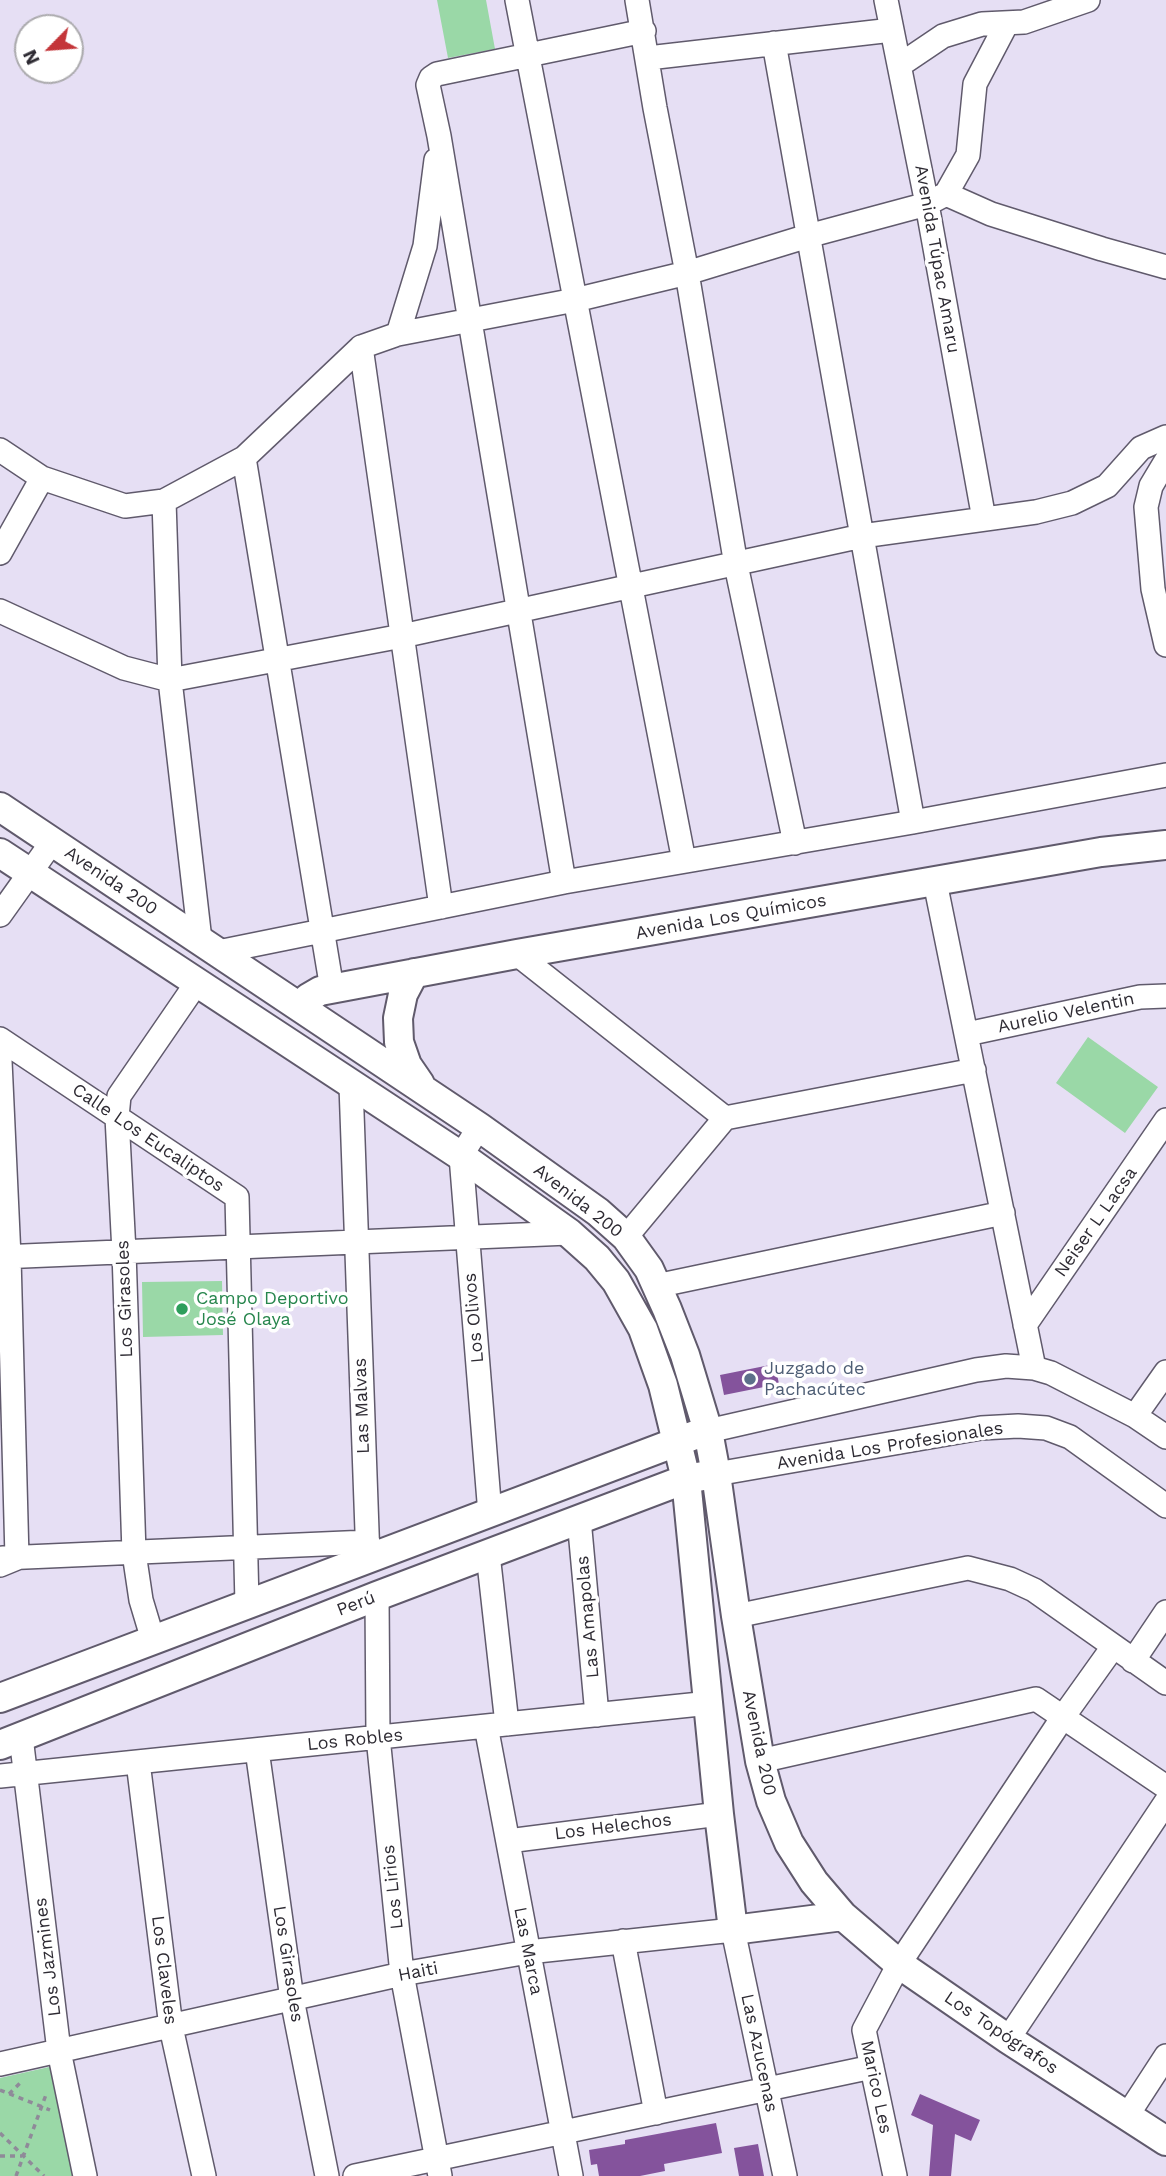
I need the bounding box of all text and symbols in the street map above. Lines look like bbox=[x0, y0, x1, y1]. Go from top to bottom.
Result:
north arrow bbox=[14, 14, 84, 84]
text: N bbox=[18, 46, 45, 68]
street label: Avenida Túpac Amaru bbox=[910, 163, 964, 355]
street label: Avenida 200 bbox=[60, 842, 162, 920]
street label: Avenida Los Químicos bbox=[634, 890, 828, 944]
street label: Aurelio Velentin bbox=[996, 988, 1136, 1038]
street label: Calle Los Eucaliptos bbox=[68, 1079, 228, 1197]
street label: Avenida 200 bbox=[529, 1159, 627, 1243]
street label: Neiser L Lacsa bbox=[1050, 1163, 1142, 1281]
street label: Los Girasoles bbox=[112, 1240, 138, 1358]
street label: Los Olivos bbox=[459, 1272, 489, 1364]
place label: Campo Deportivo José Olaya bbox=[196, 1288, 349, 1330]
marker: Campo Deportivo José Olaya bbox=[174, 1301, 190, 1317]
street label: Las Malvas bbox=[350, 1358, 374, 1454]
place label: Juzgado de Pachacútec bbox=[764, 1358, 866, 1400]
marker: Juzgado de Pachacútec bbox=[742, 1371, 758, 1387]
street label: Avenida Los Profesionales bbox=[775, 1417, 1005, 1475]
street label: Las Amapolas bbox=[572, 1555, 604, 1679]
street label: Perú bbox=[334, 1587, 378, 1621]
street label: Avenida 200 bbox=[737, 1688, 781, 1798]
street label: Los Robles bbox=[306, 1724, 404, 1756]
street label: Los Helechos bbox=[553, 1809, 673, 1845]
street label: Los Lirios bbox=[378, 1844, 408, 1930]
street label: Los Jazmines bbox=[30, 1896, 66, 2018]
street label: Los Girasoles bbox=[268, 1904, 308, 2024]
street label: Las Marca bbox=[509, 1905, 547, 1997]
street label: Los Claveles bbox=[147, 1914, 181, 2026]
street label: Haiti bbox=[396, 1958, 440, 1986]
street label: Los Topógrafos bbox=[940, 1987, 1062, 2079]
street label: Las Azucenas bbox=[736, 1992, 782, 2114]
street label: Marico Les bbox=[856, 2038, 896, 2136]

